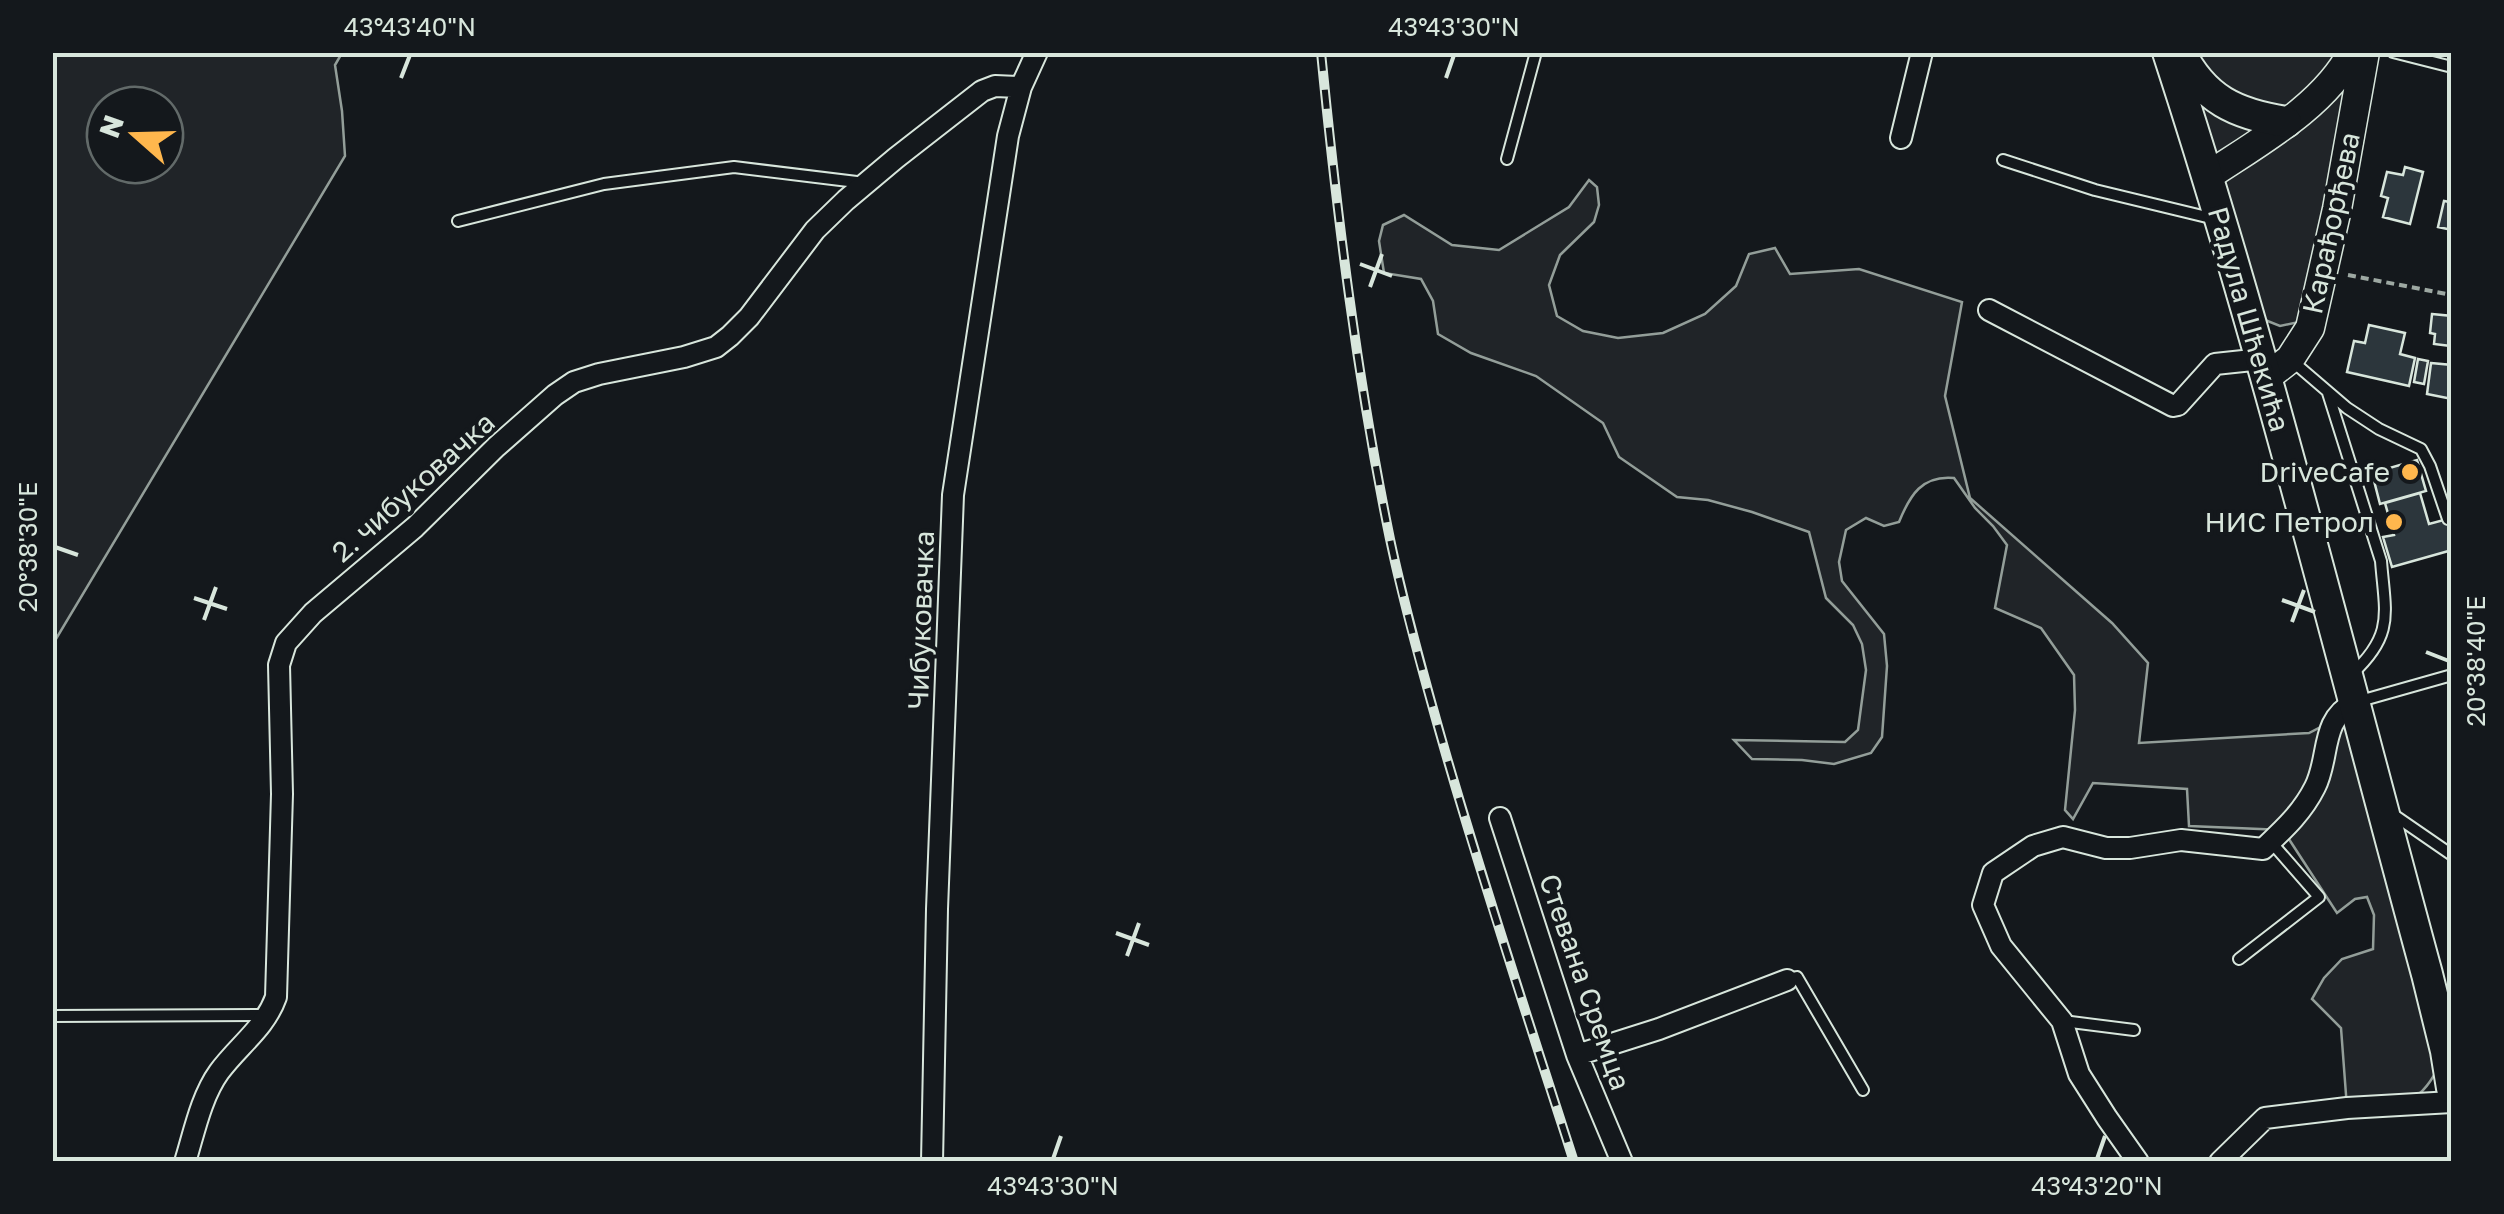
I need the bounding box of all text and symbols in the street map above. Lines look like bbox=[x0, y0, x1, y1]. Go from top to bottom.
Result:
text: 43°43'40"N bbox=[344, 11, 476, 42]
text: 43°43'30"N bbox=[1388, 11, 1520, 42]
north arrow bbox=[85, 85, 185, 185]
text: N bbox=[92, 111, 130, 142]
street label: Карађорђева bbox=[2295, 129, 2366, 317]
street label: Радула Шћекића bbox=[2202, 203, 2297, 435]
street label: 2. чибуковачка bbox=[325, 405, 501, 568]
place label: DriveCafe bbox=[2260, 455, 2390, 488]
marker: DriveCafe bbox=[2399, 461, 2421, 483]
text: 20°38'30"E bbox=[12, 482, 43, 612]
place label: НИС Петрол bbox=[2205, 505, 2374, 538]
marker: НИС Петрол bbox=[2383, 511, 2405, 533]
street label: Чибуковачка bbox=[901, 530, 940, 710]
text: 20°38'40"E bbox=[2460, 596, 2491, 726]
street label: Стевана Сремца bbox=[1533, 869, 1638, 1094]
text: 43°43'30"N bbox=[987, 1170, 1119, 1201]
text: 43°43'20"N bbox=[2031, 1170, 2163, 1201]

